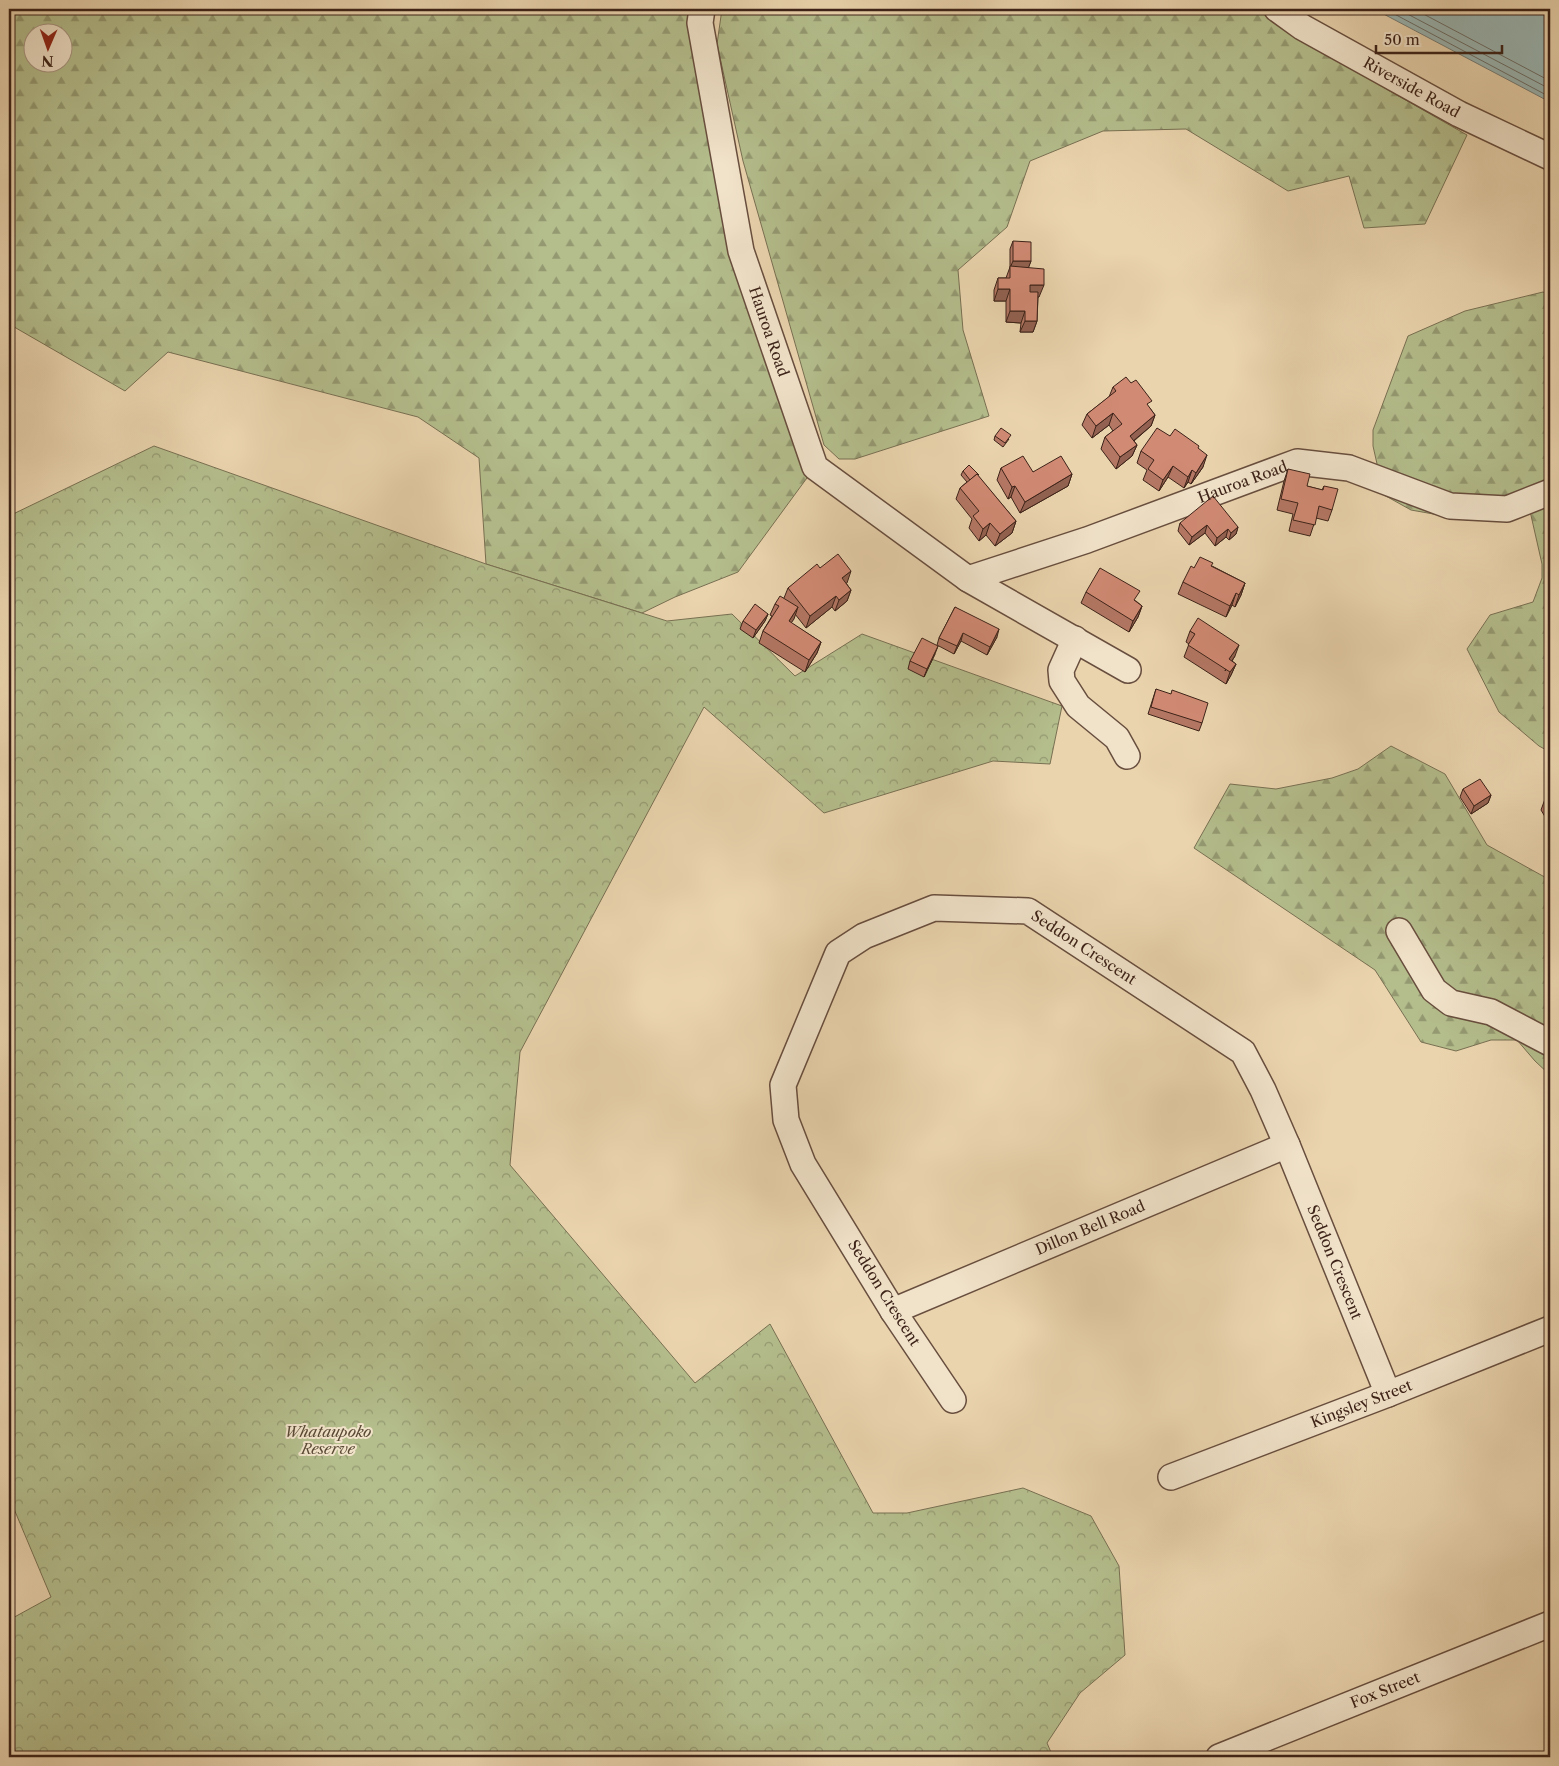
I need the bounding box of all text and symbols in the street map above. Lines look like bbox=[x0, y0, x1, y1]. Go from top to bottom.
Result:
north arrow bbox=[22, 22, 72, 72]
scale bar bbox=[1376, 22, 1503, 54]
text: 50 m bbox=[1384, 30, 1420, 49]
text: N bbox=[41, 52, 54, 70]
street label: Riverside Road bbox=[1360, 53, 1463, 122]
street label: Hauroa Road bbox=[745, 284, 793, 379]
street label: Hauroa Road bbox=[1195, 456, 1290, 507]
street label: Seddon Crescent bbox=[1028, 906, 1141, 989]
street label: Dillon Bell Road bbox=[1032, 1196, 1148, 1259]
street label: Seddon Crescent bbox=[1303, 1202, 1367, 1323]
street label: Seddon Crescent bbox=[844, 1236, 925, 1350]
street label: Kingsley Street bbox=[1308, 1375, 1415, 1432]
park label: Whataupoko Reserve bbox=[285, 1422, 371, 1458]
street label: Fox Street bbox=[1347, 1667, 1423, 1712]

